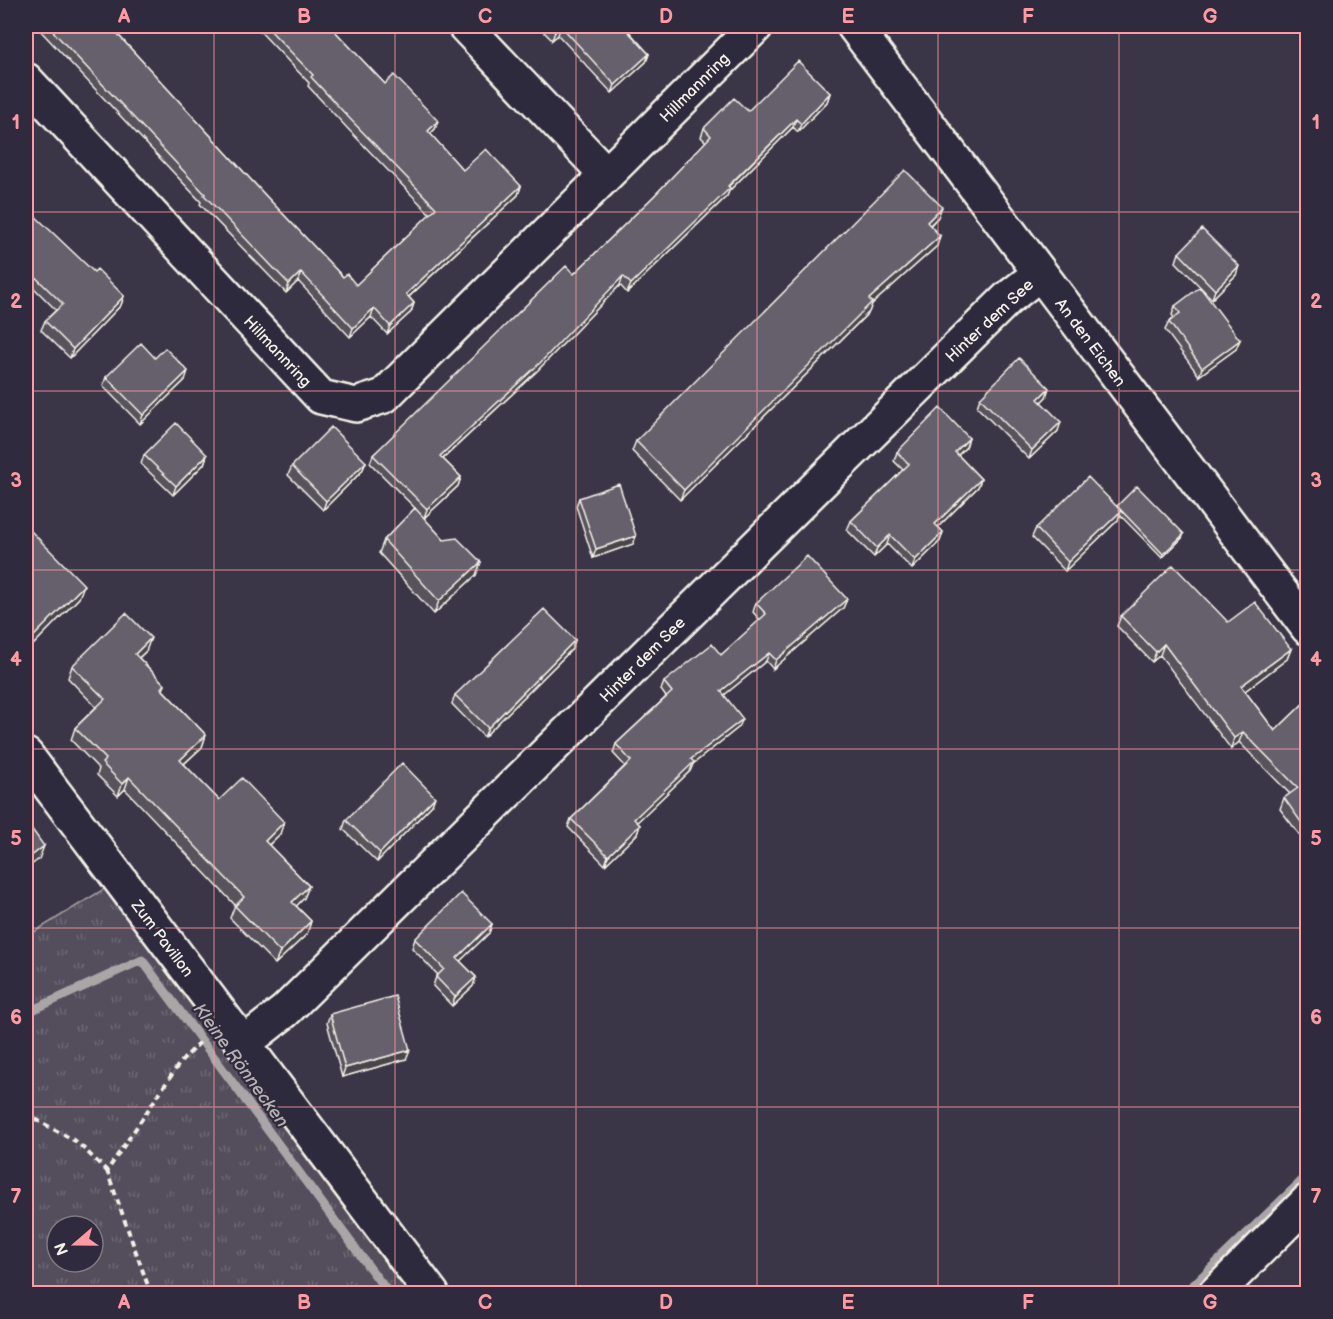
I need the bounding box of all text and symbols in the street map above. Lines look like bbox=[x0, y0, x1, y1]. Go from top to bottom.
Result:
text: A bbox=[117, 5, 131, 29]
text: B bbox=[297, 5, 311, 29]
text: C bbox=[478, 5, 492, 29]
text: D bbox=[659, 5, 673, 29]
text: E bbox=[842, 5, 855, 29]
text: F bbox=[1022, 5, 1034, 29]
text: G bbox=[1203, 5, 1218, 29]
street label: Hillmannring bbox=[656, 49, 734, 127]
text: 1 bbox=[12, 111, 20, 135]
text: 1 bbox=[1312, 111, 1320, 135]
street label: Hinter dem See bbox=[942, 275, 1038, 367]
text: 2 bbox=[10, 290, 22, 314]
text: 2 bbox=[1310, 290, 1322, 314]
street label: An den Eichen bbox=[1051, 295, 1129, 391]
street label: Hillmannring bbox=[239, 312, 315, 392]
text: 3 bbox=[10, 469, 22, 493]
text: 3 bbox=[1310, 469, 1322, 493]
street label: Hinter dem See bbox=[596, 613, 690, 707]
text: 4 bbox=[10, 648, 22, 672]
text: 4 bbox=[1310, 648, 1322, 672]
text: 5 bbox=[10, 827, 22, 851]
text: 5 bbox=[1310, 827, 1322, 851]
street label: Zum Pavillon bbox=[126, 896, 197, 981]
water label: Kleine Rönnecken bbox=[189, 999, 293, 1131]
text: 6 bbox=[10, 1006, 22, 1030]
text: 6 bbox=[1310, 1006, 1322, 1030]
text: 7 bbox=[10, 1185, 22, 1209]
text: 7 bbox=[1310, 1185, 1322, 1209]
north arrow bbox=[45, 1214, 105, 1274]
text: N bbox=[51, 1240, 73, 1258]
text: A bbox=[117, 1291, 131, 1315]
text: B bbox=[297, 1291, 311, 1315]
text: C bbox=[478, 1291, 492, 1315]
text: D bbox=[659, 1291, 673, 1315]
text: E bbox=[842, 1291, 855, 1315]
text: F bbox=[1022, 1291, 1034, 1315]
text: G bbox=[1203, 1291, 1218, 1315]

